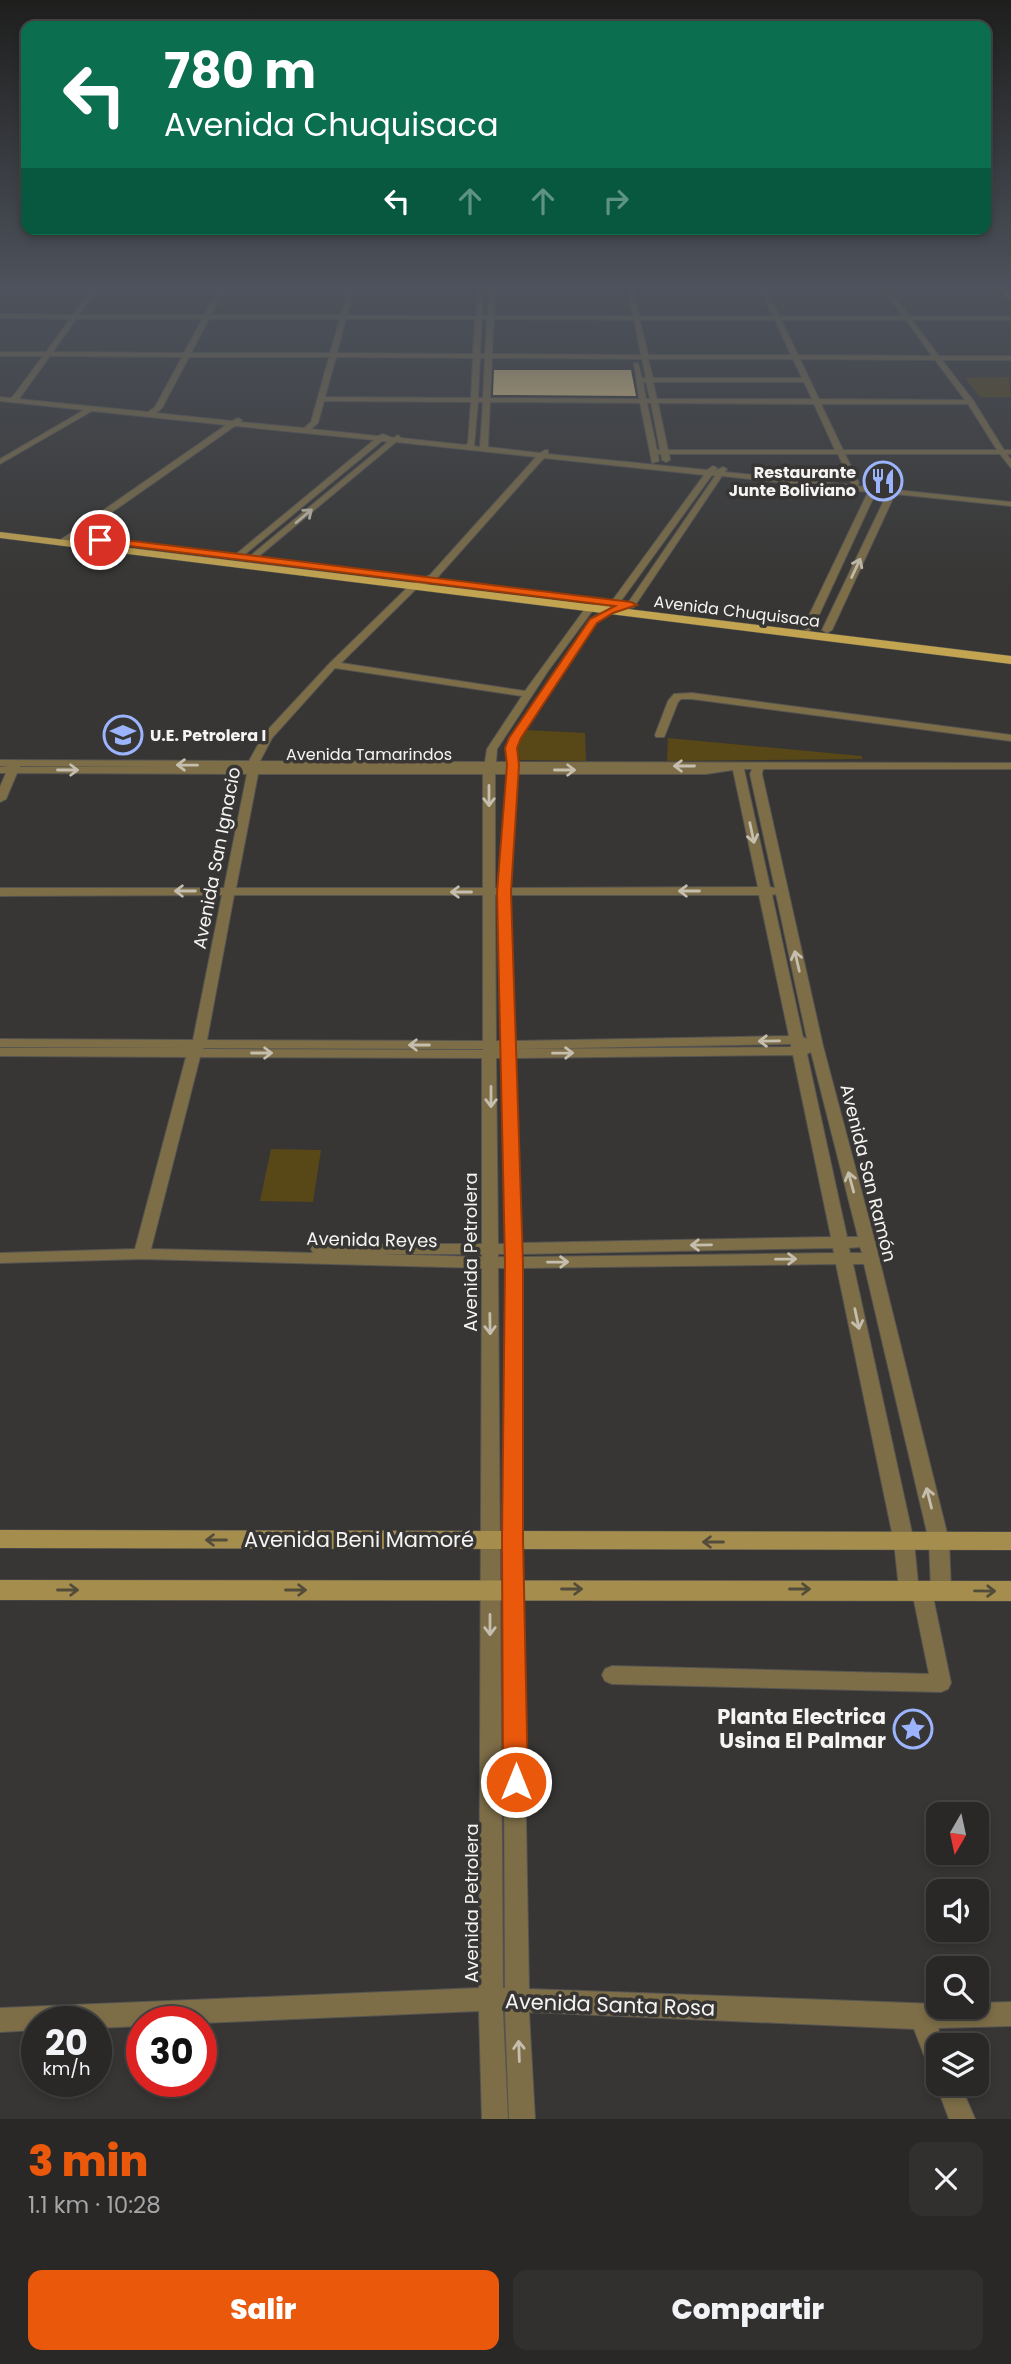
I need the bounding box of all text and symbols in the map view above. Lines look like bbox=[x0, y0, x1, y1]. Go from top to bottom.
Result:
text: 780 m bbox=[164, 37, 316, 105]
icon: left bbox=[49, 49, 140, 140]
text: Avenida Chuquisaca bbox=[164, 102, 499, 147]
icon: left bbox=[378, 182, 416, 220]
icon: ahead bbox=[451, 182, 489, 220]
icon: ahead bbox=[524, 182, 562, 220]
icon: right bbox=[597, 182, 635, 220]
restaurant icon: Restaurante Junte Boliviano bbox=[862, 460, 904, 502]
place label: Restaurante Junte Boliviano bbox=[729, 461, 856, 502]
one-way arrow bbox=[295, 508, 313, 524]
pin bbox=[70, 510, 130, 570]
icon: arrive bbox=[81, 521, 119, 559]
one-way arrow bbox=[850, 558, 863, 579]
street label: Avenida Chuquisaca bbox=[653, 590, 821, 633]
school or university icon: U.E. Petrolera I bbox=[102, 714, 144, 756]
place label: U.E. Petrolera I bbox=[150, 724, 266, 747]
street label: Avenida Tamarindos bbox=[286, 743, 452, 766]
one-way arrow bbox=[176, 758, 199, 772]
one-way arrow bbox=[673, 759, 696, 773]
one-way arrow bbox=[56, 763, 79, 777]
one-way arrow bbox=[553, 763, 576, 777]
street label: Avenida San Ignacio bbox=[187, 765, 246, 951]
one-way arrow bbox=[482, 784, 496, 807]
one-way arrow bbox=[745, 821, 759, 844]
one-way arrow bbox=[173, 884, 196, 898]
one-way arrow bbox=[677, 884, 700, 898]
one-way arrow bbox=[450, 885, 473, 899]
one-way arrow bbox=[790, 950, 804, 973]
one-way arrow bbox=[758, 1034, 781, 1048]
one-way arrow bbox=[408, 1038, 431, 1052]
one-way arrow bbox=[250, 1046, 273, 1060]
one-way arrow bbox=[551, 1047, 574, 1060]
street label: Avenida San Ramón bbox=[834, 1081, 903, 1264]
one-way arrow bbox=[484, 1085, 498, 1108]
one-way arrow bbox=[844, 1171, 857, 1193]
street label: Avenida Petrolera bbox=[458, 1172, 483, 1332]
street label: Avenida Reyes bbox=[306, 1226, 438, 1253]
one-way arrow bbox=[690, 1239, 713, 1252]
one-way arrow bbox=[774, 1252, 797, 1266]
one-way arrow bbox=[546, 1255, 569, 1269]
one-way arrow bbox=[850, 1307, 864, 1330]
one-way arrow bbox=[483, 1312, 497, 1335]
one-way arrow bbox=[922, 1487, 935, 1510]
street label: Avenida Beni Mamoré bbox=[244, 1525, 474, 1554]
one-way arrow bbox=[205, 1533, 228, 1547]
one-way arrow bbox=[702, 1535, 725, 1549]
one-way arrow bbox=[560, 1582, 583, 1596]
one-way arrow bbox=[788, 1582, 811, 1596]
one-way arrow bbox=[56, 1583, 79, 1597]
one-way arrow bbox=[284, 1583, 307, 1597]
one-way arrow bbox=[973, 1584, 996, 1597]
one-way arrow bbox=[483, 1613, 497, 1636]
place label: Planta Electrica Usina El Palmar bbox=[717, 1702, 886, 1755]
place icon: Planta Electrica Usina El Palmar bbox=[892, 1708, 934, 1750]
position arrow bbox=[479, 1745, 553, 1819]
north arrow bbox=[926, 1802, 989, 1866]
map controls bbox=[926, 1802, 989, 2096]
street label: Avenida Petrolera bbox=[459, 1823, 484, 1983]
button: sound bbox=[926, 1879, 989, 1942]
button: search bbox=[926, 1956, 989, 2019]
street label: Avenida Santa Rosa bbox=[504, 1986, 716, 2023]
speed limit sign: 30 bbox=[126, 2006, 217, 2097]
text: 20 bbox=[45, 2018, 88, 2067]
button: layers bbox=[926, 2033, 989, 2096]
one-way arrow bbox=[512, 2040, 525, 2063]
text: km/h bbox=[43, 2056, 90, 2081]
text: 3 min bbox=[28, 2132, 148, 2191]
button: close bbox=[909, 2142, 983, 2216]
text: 1.1 km · 10:28 bbox=[28, 2189, 161, 2221]
button: Salir bbox=[28, 2270, 499, 2350]
button: Compartir bbox=[513, 2270, 983, 2350]

